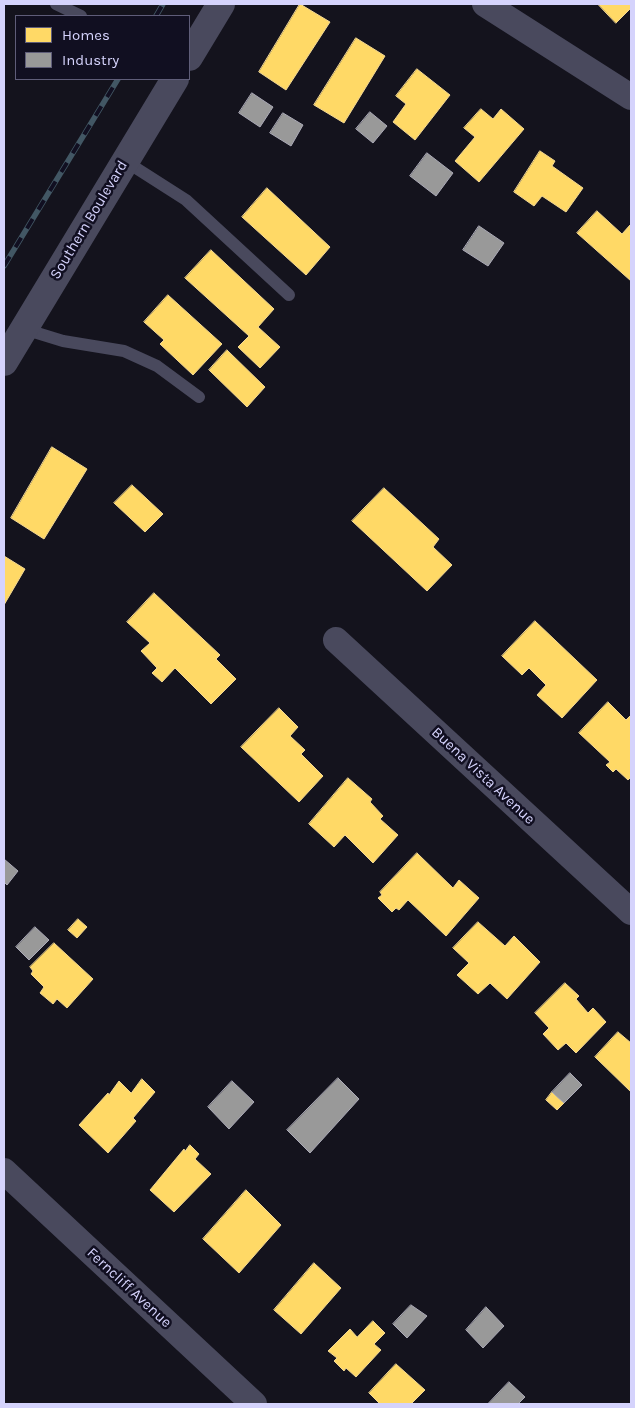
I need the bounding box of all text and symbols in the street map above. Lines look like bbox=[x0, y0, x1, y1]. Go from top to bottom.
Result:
legend bbox=[15, 15, 190, 80]
text: Homes bbox=[62, 26, 110, 44]
text: Industry bbox=[62, 51, 119, 69]
street label: Southern Boulevard bbox=[46, 157, 132, 283]
street label: Buena Vista Avenue bbox=[428, 724, 538, 828]
street label: Ferncliff Avenue bbox=[83, 1244, 175, 1332]

